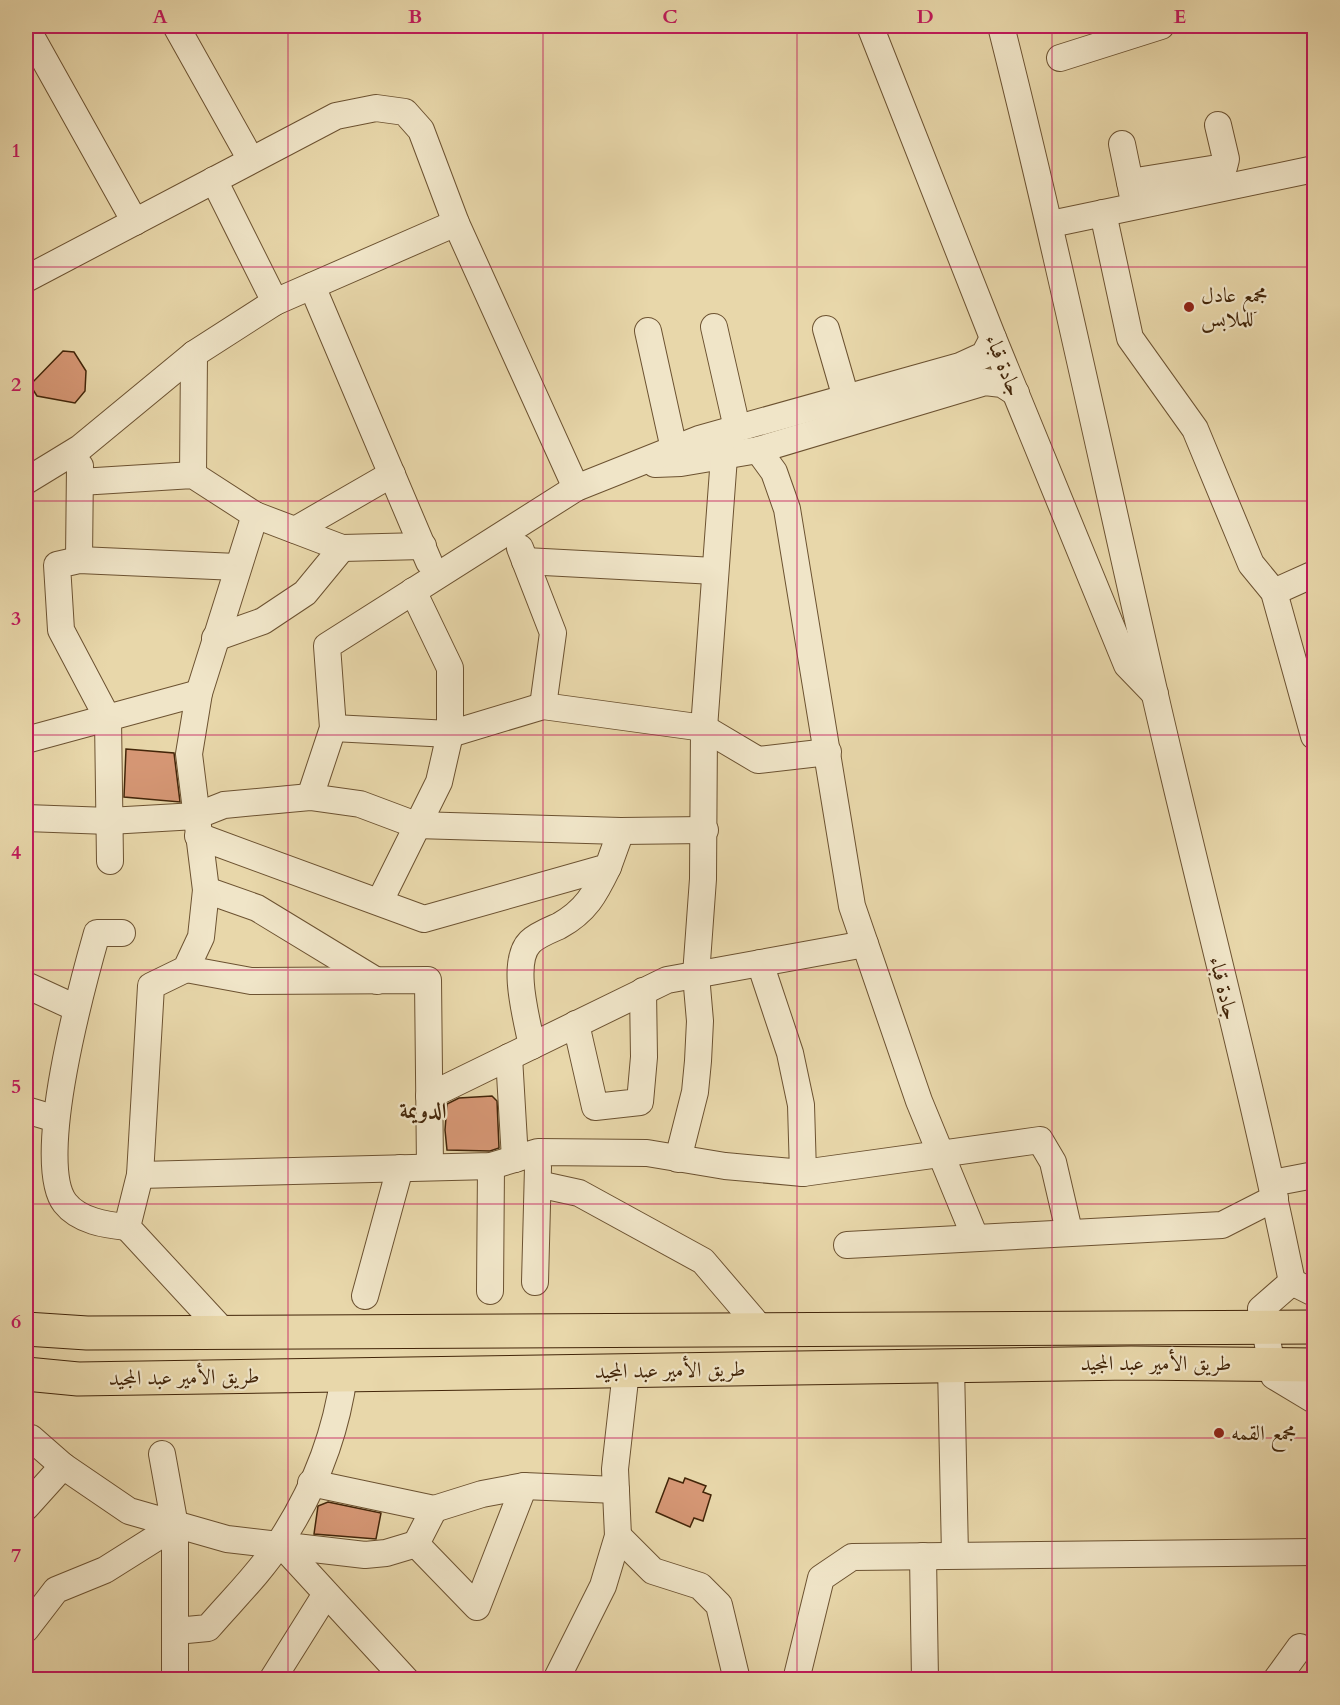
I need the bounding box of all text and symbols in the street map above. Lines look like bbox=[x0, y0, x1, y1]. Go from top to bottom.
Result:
text: A bbox=[152, 3, 168, 30]
text: B bbox=[408, 3, 422, 30]
text: C bbox=[662, 3, 678, 30]
text: D bbox=[916, 3, 934, 30]
text: E bbox=[1174, 3, 1186, 30]
text: 1 bbox=[11, 137, 21, 164]
place label: مجمع عادل للملابس bbox=[1201, 281, 1268, 334]
marker: مجمع عادل للملابس bbox=[1182, 300, 1196, 314]
street label: جادة قباء bbox=[978, 330, 1029, 401]
text: 2 bbox=[11, 371, 21, 398]
text: 3 bbox=[11, 605, 21, 632]
text: 4 bbox=[11, 839, 21, 866]
street label: جادة قباء bbox=[1202, 953, 1245, 1023]
text: 5 bbox=[11, 1073, 21, 1100]
district label: الدويمة bbox=[399, 1096, 447, 1126]
text: 6 bbox=[11, 1308, 21, 1335]
street label: طريق الأمير عبد المجيد bbox=[1081, 1348, 1231, 1378]
street label: طريق الأمير عبد المجيد bbox=[594, 1354, 746, 1386]
street label: طريق الأمير عبد المجيد bbox=[108, 1361, 260, 1393]
place label: مجمع القمه bbox=[1231, 1419, 1296, 1452]
marker: مجمع القمه bbox=[1212, 1426, 1226, 1440]
text: 7 bbox=[11, 1542, 21, 1569]

